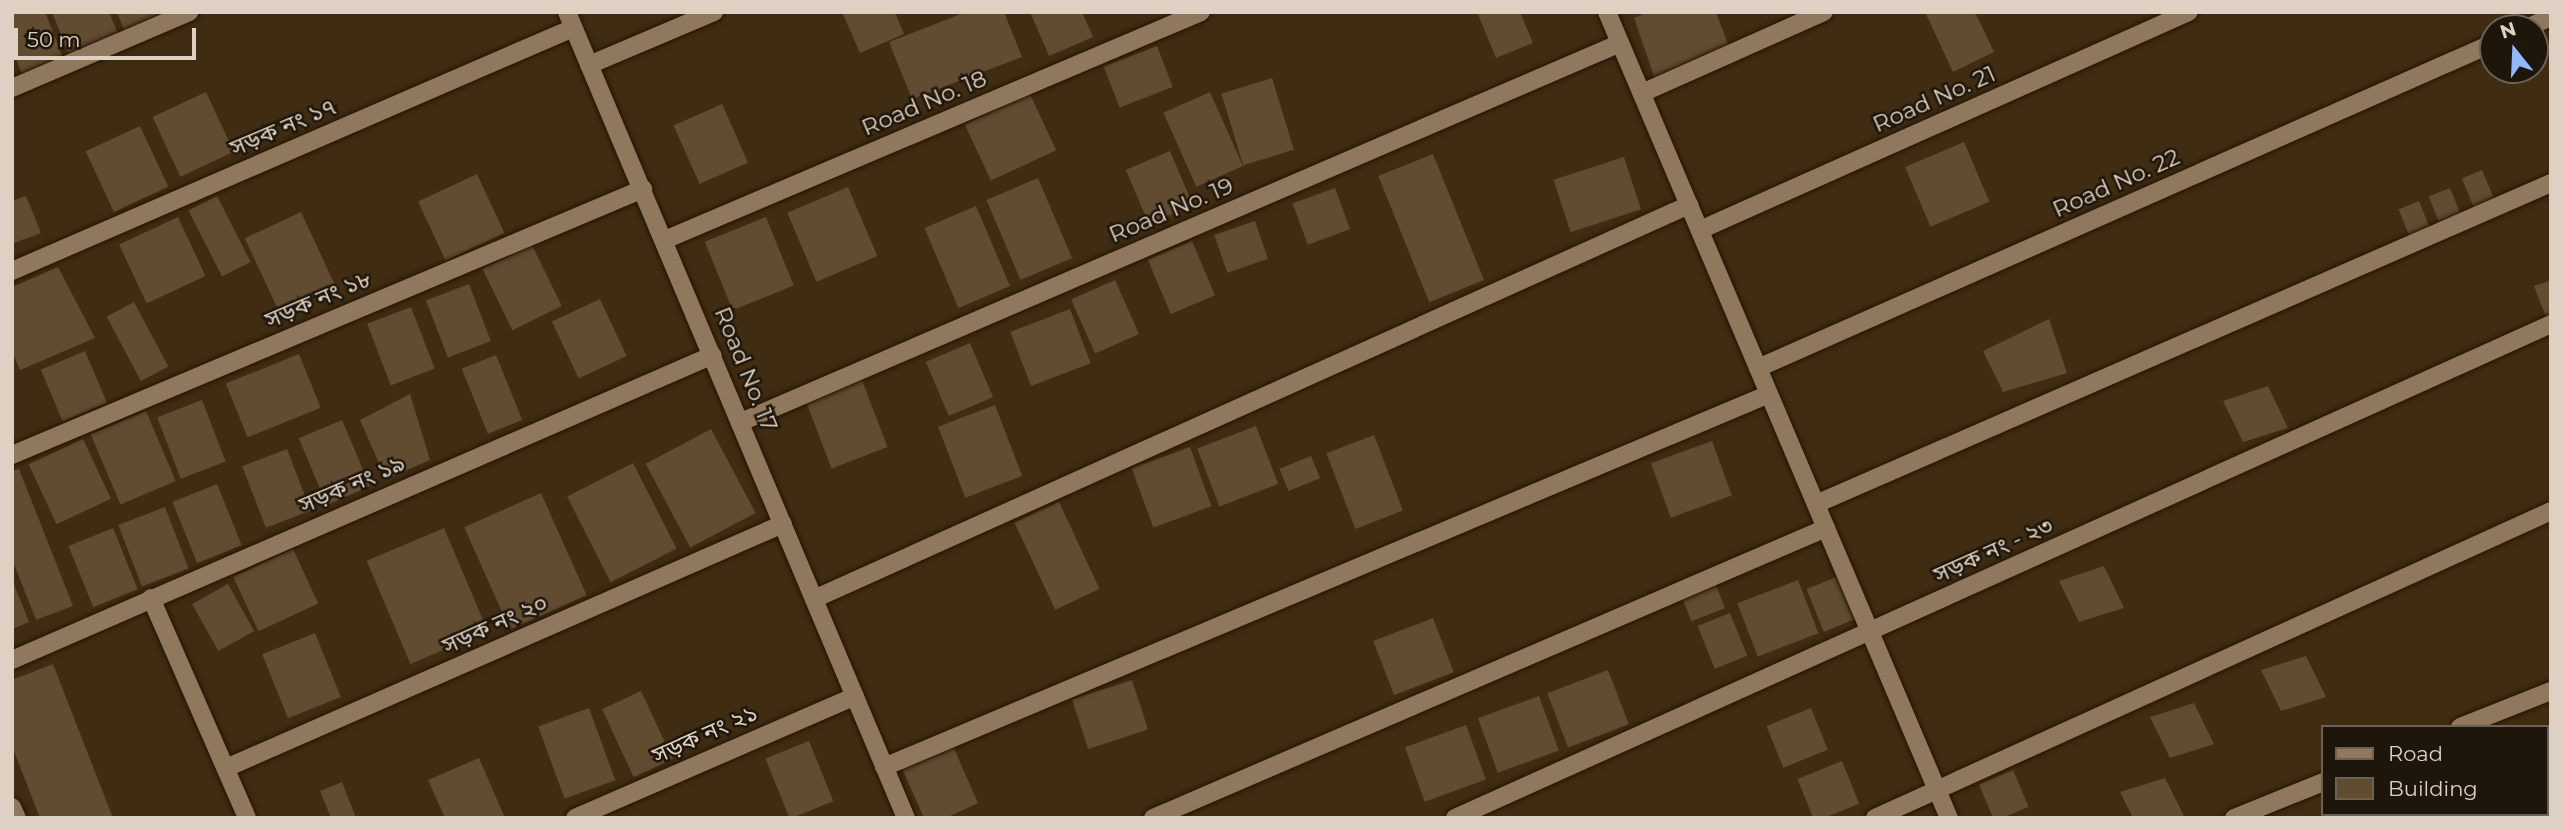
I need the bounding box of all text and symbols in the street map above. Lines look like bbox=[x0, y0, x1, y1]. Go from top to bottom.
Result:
scale bar bbox=[18, 14, 200, 58]
north arrow bbox=[2479, 14, 2549, 84]
text: N bbox=[2497, 17, 2519, 44]
text: 50 m bbox=[27, 27, 81, 52]
street label: Road No. 21 bbox=[1868, 60, 2000, 138]
street label: Road No. 18 bbox=[857, 64, 991, 142]
street label: সড়ক নং ১৭ bbox=[226, 92, 340, 162]
street label: Road No. 22 bbox=[2048, 143, 2184, 223]
street label: Road No. 19 bbox=[1105, 171, 1237, 249]
street label: সড়ক নং ১৮ bbox=[261, 264, 375, 334]
street label: Road No. 17 bbox=[709, 303, 783, 435]
street label: সড়ক নং ১৯ bbox=[295, 449, 409, 519]
street label: সড়ক নং - ২৩ bbox=[1929, 512, 2057, 588]
street label: সড়ক নং ২০ bbox=[438, 589, 552, 659]
street label: সড়ক নং ২১ bbox=[648, 699, 762, 769]
legend bbox=[2322, 725, 2549, 816]
text: Road bbox=[2388, 741, 2443, 766]
text: Building bbox=[2388, 776, 2478, 801]

